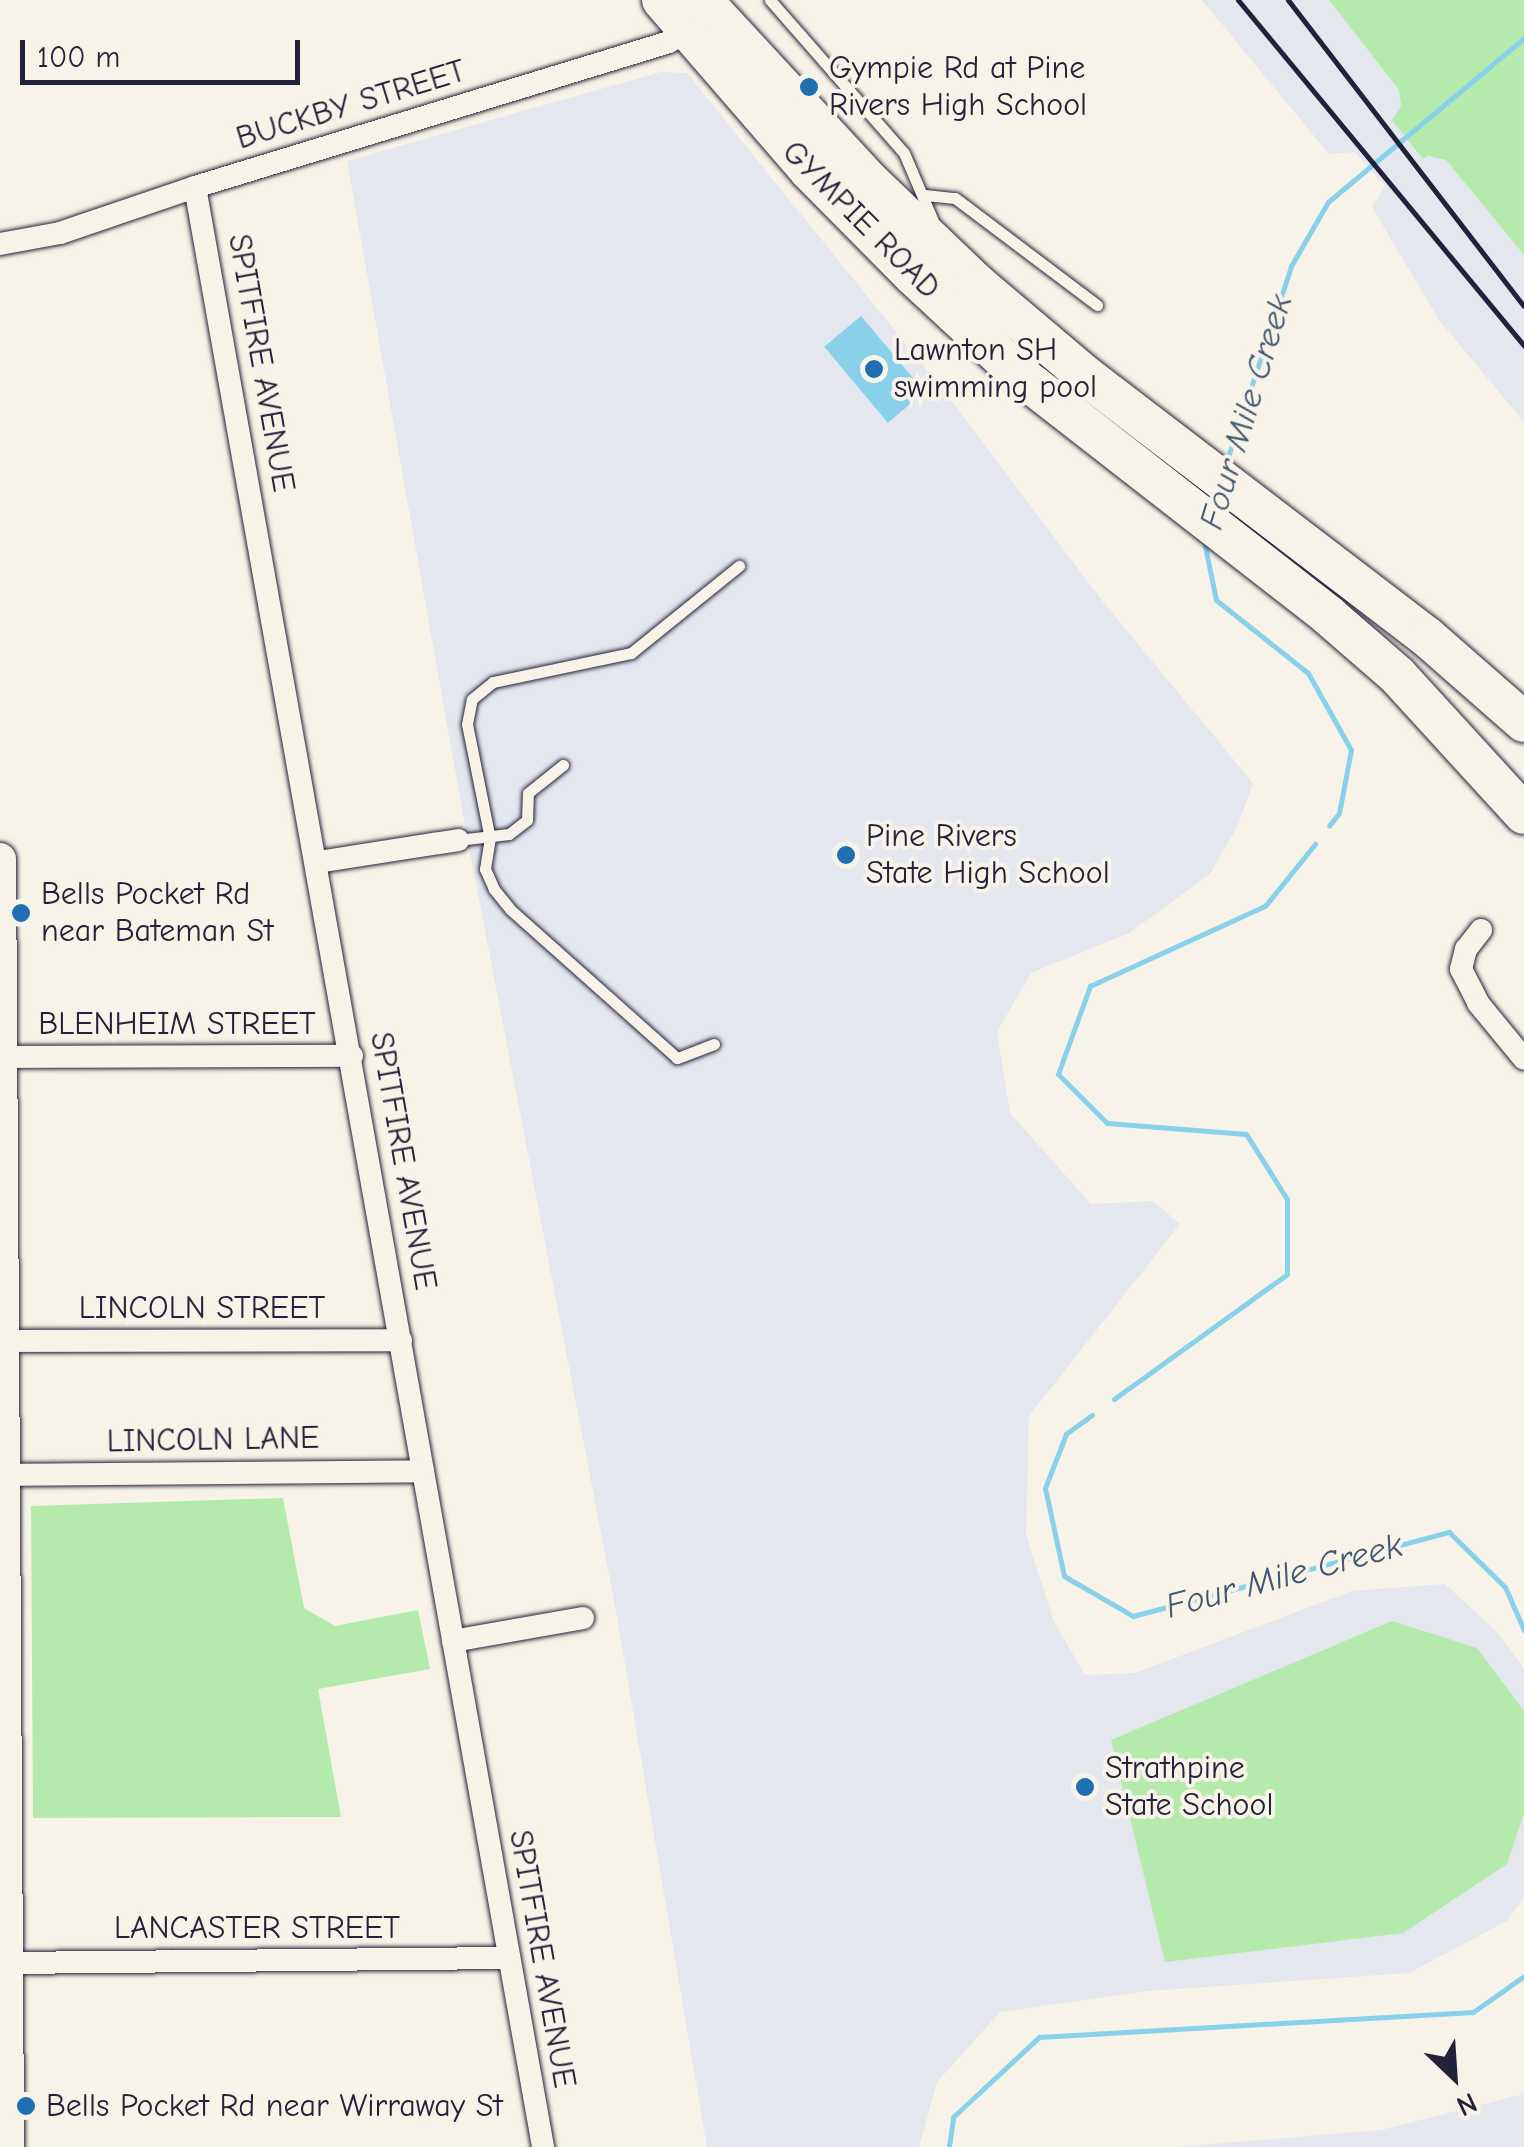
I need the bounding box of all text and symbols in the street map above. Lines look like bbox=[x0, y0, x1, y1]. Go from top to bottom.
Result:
scale bar bbox=[25, 20, 305, 82]
text: 100 m bbox=[37, 40, 120, 75]
place label: Gympie Rd at Pine Rivers High School bbox=[829, 50, 1087, 125]
street label: BUCKBY STREET bbox=[232, 52, 470, 158]
marker: Gympie Rd at Pine Rivers High School bbox=[798, 76, 820, 98]
street label: GYMPIE ROAD bbox=[774, 133, 948, 307]
street label: SPITFIRE AVENUE bbox=[219, 231, 303, 495]
water label: Four Mile Creek bbox=[1190, 290, 1302, 534]
place label: Lawnton SH swimming pool bbox=[894, 332, 1097, 407]
marker: Lawnton SH swimming pool bbox=[863, 358, 885, 380]
place label: Pine Rivers State High School bbox=[866, 818, 1110, 893]
marker: Pine Rivers State High School bbox=[835, 844, 857, 866]
place label: Bells Pocket Rd near Bateman St bbox=[41, 876, 273, 951]
marker: Bells Pocket Rd near Bateman St bbox=[10, 902, 32, 924]
street label: BLENHEIM STREET bbox=[38, 1005, 316, 1043]
street label: SPITFIRE AVENUE bbox=[361, 1029, 445, 1293]
street label: LINCOLN STREET bbox=[79, 1289, 325, 1327]
street label: LINCOLN LANE bbox=[106, 1419, 320, 1461]
water label: Four Mile Creek bbox=[1161, 1524, 1407, 1628]
place label: Strathpine State School bbox=[1105, 1750, 1273, 1825]
marker: Strathpine State School bbox=[1074, 1776, 1096, 1798]
street label: SPITFIRE AVENUE bbox=[500, 1827, 584, 2091]
street label: LANCASTER STREET bbox=[114, 1909, 400, 1947]
north arrow bbox=[1404, 2027, 1504, 2127]
text: N bbox=[1452, 2086, 1482, 2123]
place label: Bells Pocket Rd near Wirraway St bbox=[46, 2087, 503, 2125]
marker: Bells Pocket Rd near Wirraway St bbox=[15, 2095, 37, 2117]

